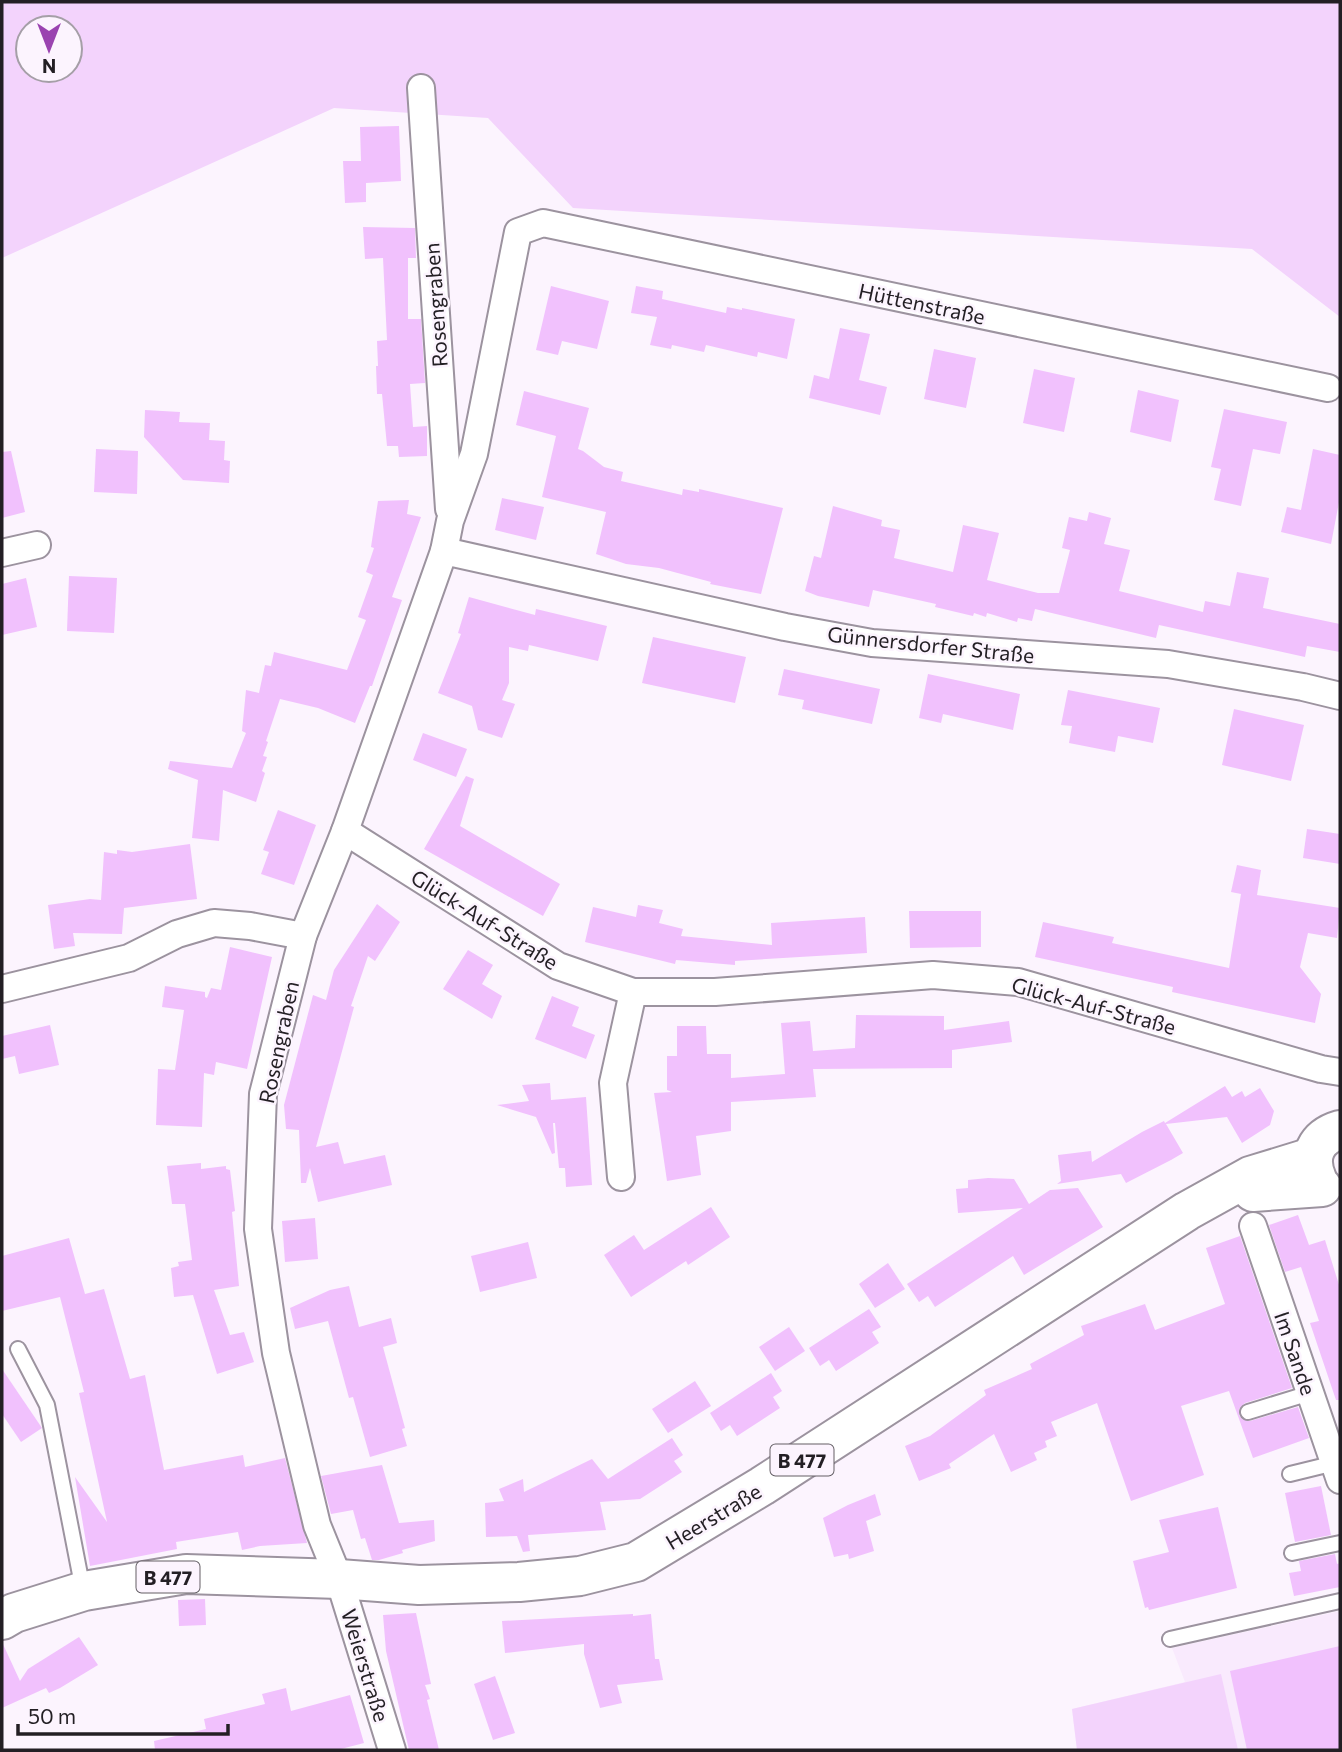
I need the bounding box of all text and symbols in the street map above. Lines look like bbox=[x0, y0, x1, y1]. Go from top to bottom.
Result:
north arrow bbox=[14, 14, 84, 84]
text: N bbox=[42, 55, 56, 78]
street label: Rosengraben bbox=[418, 242, 452, 368]
street label: Hüttenstraße bbox=[856, 277, 988, 329]
street label: Günnersdorfer Straße bbox=[826, 621, 1036, 667]
street label: Glück-Auf-Straße bbox=[407, 864, 563, 974]
street label: Glück-Auf-Straße bbox=[1009, 971, 1179, 1039]
street label: Rosengraben bbox=[253, 979, 303, 1105]
street label: Im Sande bbox=[1270, 1308, 1322, 1398]
road number: B 477 bbox=[770, 1444, 834, 1476]
street label: Heerstraße bbox=[661, 1478, 765, 1554]
road number: B 477 bbox=[136, 1562, 200, 1592]
street label: Weierstraße bbox=[337, 1606, 395, 1724]
scale bar bbox=[18, 1692, 228, 1736]
text: 50 m bbox=[28, 1703, 76, 1728]

